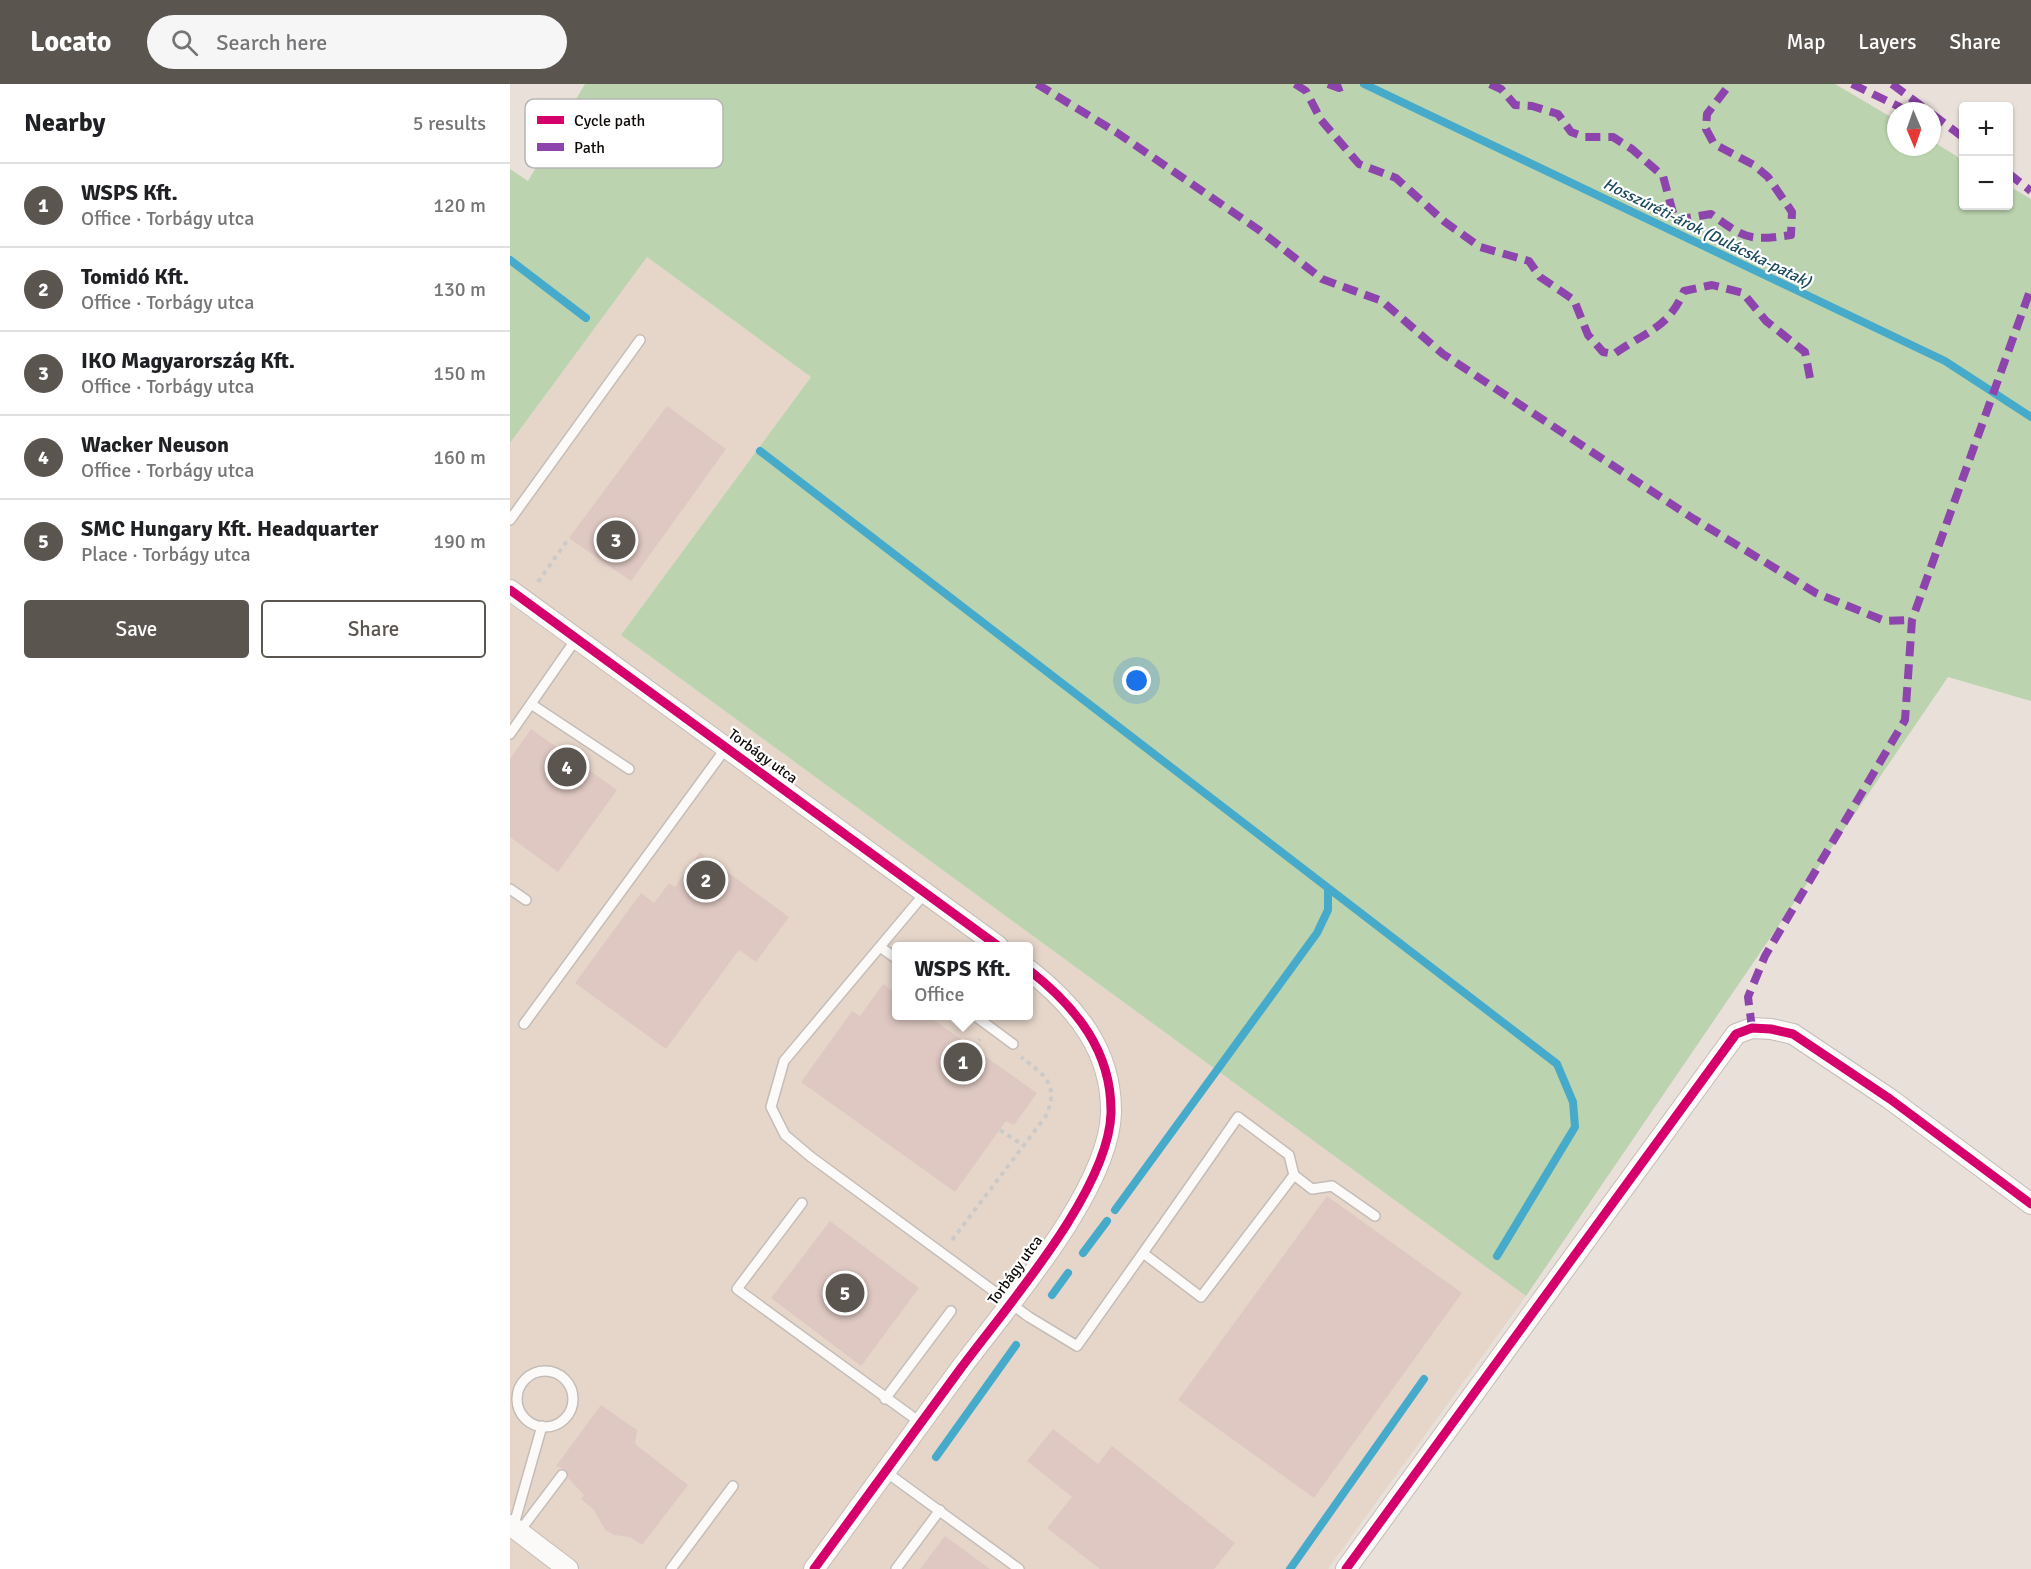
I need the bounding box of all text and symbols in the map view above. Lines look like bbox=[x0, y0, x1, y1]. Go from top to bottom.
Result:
search box bbox=[147, 15, 567, 69]
text: Locato bbox=[30, 25, 111, 59]
icon: search bbox=[168, 26, 201, 59]
text: Search here bbox=[216, 29, 327, 56]
text: Map bbox=[1787, 29, 1825, 55]
text: Layers bbox=[1858, 29, 1916, 55]
text: Share bbox=[1949, 29, 2001, 55]
legend bbox=[525, 99, 723, 168]
north arrow bbox=[1887, 102, 1941, 156]
map controls bbox=[1959, 102, 2013, 210]
button: + bbox=[1959, 102, 2013, 156]
text: Nearby bbox=[24, 107, 105, 139]
text: 5 results bbox=[413, 111, 486, 136]
text: Cycle path bbox=[574, 111, 645, 131]
text: Path bbox=[574, 138, 605, 158]
button: − bbox=[1959, 156, 2013, 210]
water label: Hosszúréti-árok (Dulácska-patak) bbox=[1600, 174, 1815, 292]
text: WSPS Kft. bbox=[81, 179, 178, 206]
text: 1 bbox=[38, 193, 49, 218]
text: 120 m bbox=[433, 193, 486, 218]
text: Office · Torbágy utca bbox=[81, 206, 254, 231]
text: Tomidó Kft. bbox=[81, 263, 189, 290]
text: 2 bbox=[38, 277, 49, 302]
text: 130 m bbox=[433, 277, 486, 302]
text: Office · Torbágy utca bbox=[81, 290, 254, 315]
text: IKO Magyarország Kft. bbox=[81, 347, 295, 374]
text: 3 bbox=[38, 361, 49, 386]
text: 150 m bbox=[433, 361, 486, 386]
text: Office · Torbágy utca bbox=[81, 374, 254, 399]
text: Wacker Neuson bbox=[81, 431, 229, 458]
text: 4 bbox=[38, 445, 49, 470]
text: 160 m bbox=[433, 445, 486, 470]
text: Office · Torbágy utca bbox=[81, 458, 254, 483]
text: SMC Hungary Kft. Headquarter bbox=[81, 515, 378, 542]
pin: 3 bbox=[596, 518, 636, 562]
text: 5 bbox=[38, 529, 49, 554]
text: 190 m bbox=[433, 529, 486, 554]
text: Place · Torbágy utca bbox=[81, 542, 251, 567]
button: Save bbox=[24, 600, 249, 658]
button: Share bbox=[261, 600, 486, 658]
your location bbox=[1122, 666, 1151, 695]
street label: Torbágy utca bbox=[725, 725, 801, 787]
pin: 4 bbox=[548, 744, 586, 790]
pin: 2 bbox=[686, 858, 726, 902]
popup bbox=[892, 942, 1033, 1020]
text: WSPS Kft. bbox=[914, 955, 1011, 982]
text: Office bbox=[914, 982, 964, 1007]
pin: 1 bbox=[944, 1040, 982, 1084]
street label: Torbágy utca bbox=[984, 1232, 1046, 1308]
pin: 5 bbox=[826, 1270, 864, 1316]

